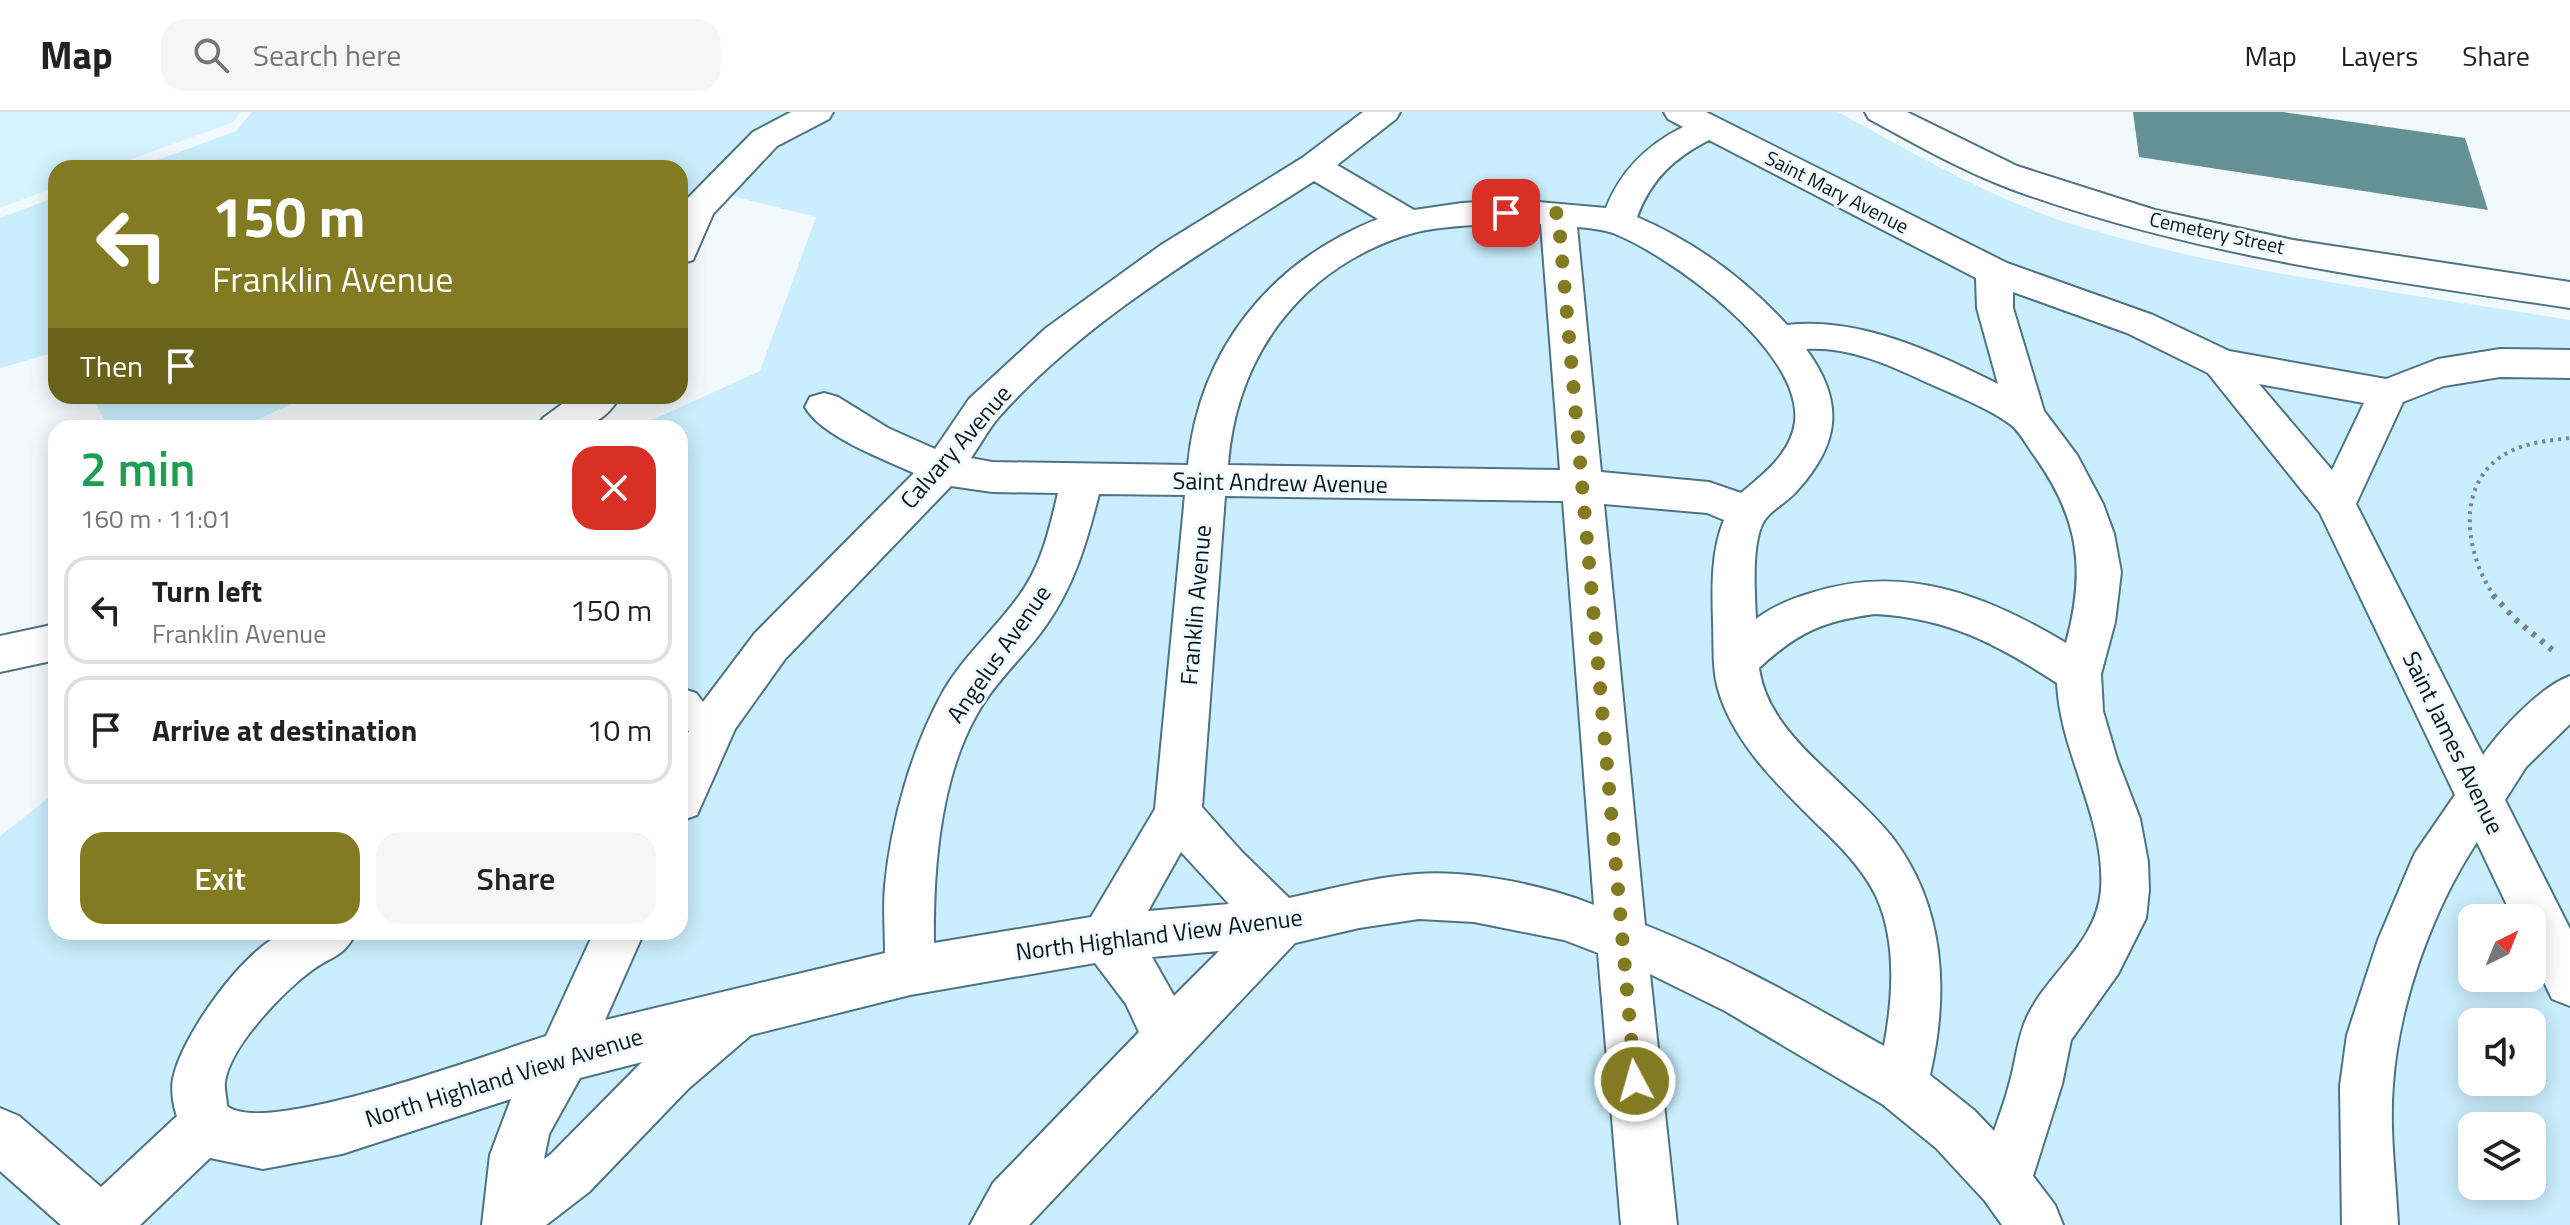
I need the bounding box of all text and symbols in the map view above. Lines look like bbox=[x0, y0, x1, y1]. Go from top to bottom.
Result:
search box bbox=[161, 19, 721, 91]
text: Map bbox=[40, 26, 113, 84]
text: Search here bbox=[253, 32, 402, 78]
icon: search bbox=[189, 33, 233, 77]
text: Map bbox=[2244, 34, 2297, 77]
text: Layers bbox=[2341, 34, 2418, 77]
text: Share bbox=[2462, 34, 2530, 77]
street label: Saint Mary Avenue bbox=[1760, 142, 1915, 241]
text: 150 m bbox=[212, 174, 365, 259]
pin bbox=[1472, 179, 1540, 247]
icon: arrive bbox=[1484, 191, 1528, 235]
icon: left bbox=[80, 192, 184, 296]
street label: Cemetery Street bbox=[2147, 203, 2287, 262]
text: Franklin Avenue bbox=[212, 251, 453, 306]
text: Then bbox=[80, 343, 143, 389]
icon: arrive bbox=[159, 344, 203, 388]
street label: Calvary Avenue bbox=[891, 376, 1019, 516]
text: 2 min bbox=[80, 432, 195, 505]
button: close bbox=[572, 446, 656, 530]
street label: Saint Andrew Avenue bbox=[1172, 462, 1388, 502]
text: 160 m · 11:01 bbox=[80, 499, 232, 538]
street label: Franklin Avenue bbox=[1170, 523, 1220, 687]
text: Turn left bbox=[152, 568, 262, 614]
street label: Angelus Avenue bbox=[937, 577, 1059, 730]
text: 150 m bbox=[570, 587, 652, 633]
icon: left bbox=[84, 588, 128, 632]
text: Franklin Avenue bbox=[152, 614, 326, 653]
street label: Saint James Avenue bbox=[2394, 645, 2514, 840]
text: Arrive at destination bbox=[152, 707, 417, 753]
text: 10 m bbox=[587, 707, 652, 753]
icon: arrive bbox=[84, 708, 128, 752]
button: Exit bbox=[80, 832, 360, 924]
button: Share bbox=[376, 832, 656, 924]
street label: North Highland View Avenue bbox=[1013, 899, 1304, 969]
north arrow bbox=[2458, 904, 2546, 992]
map controls bbox=[2458, 904, 2546, 1200]
button: sound bbox=[2458, 1008, 2546, 1096]
street label: North Highland View Avenue bbox=[360, 1018, 647, 1136]
position arrow bbox=[1593, 1039, 1677, 1123]
button: layers bbox=[2458, 1112, 2546, 1200]

